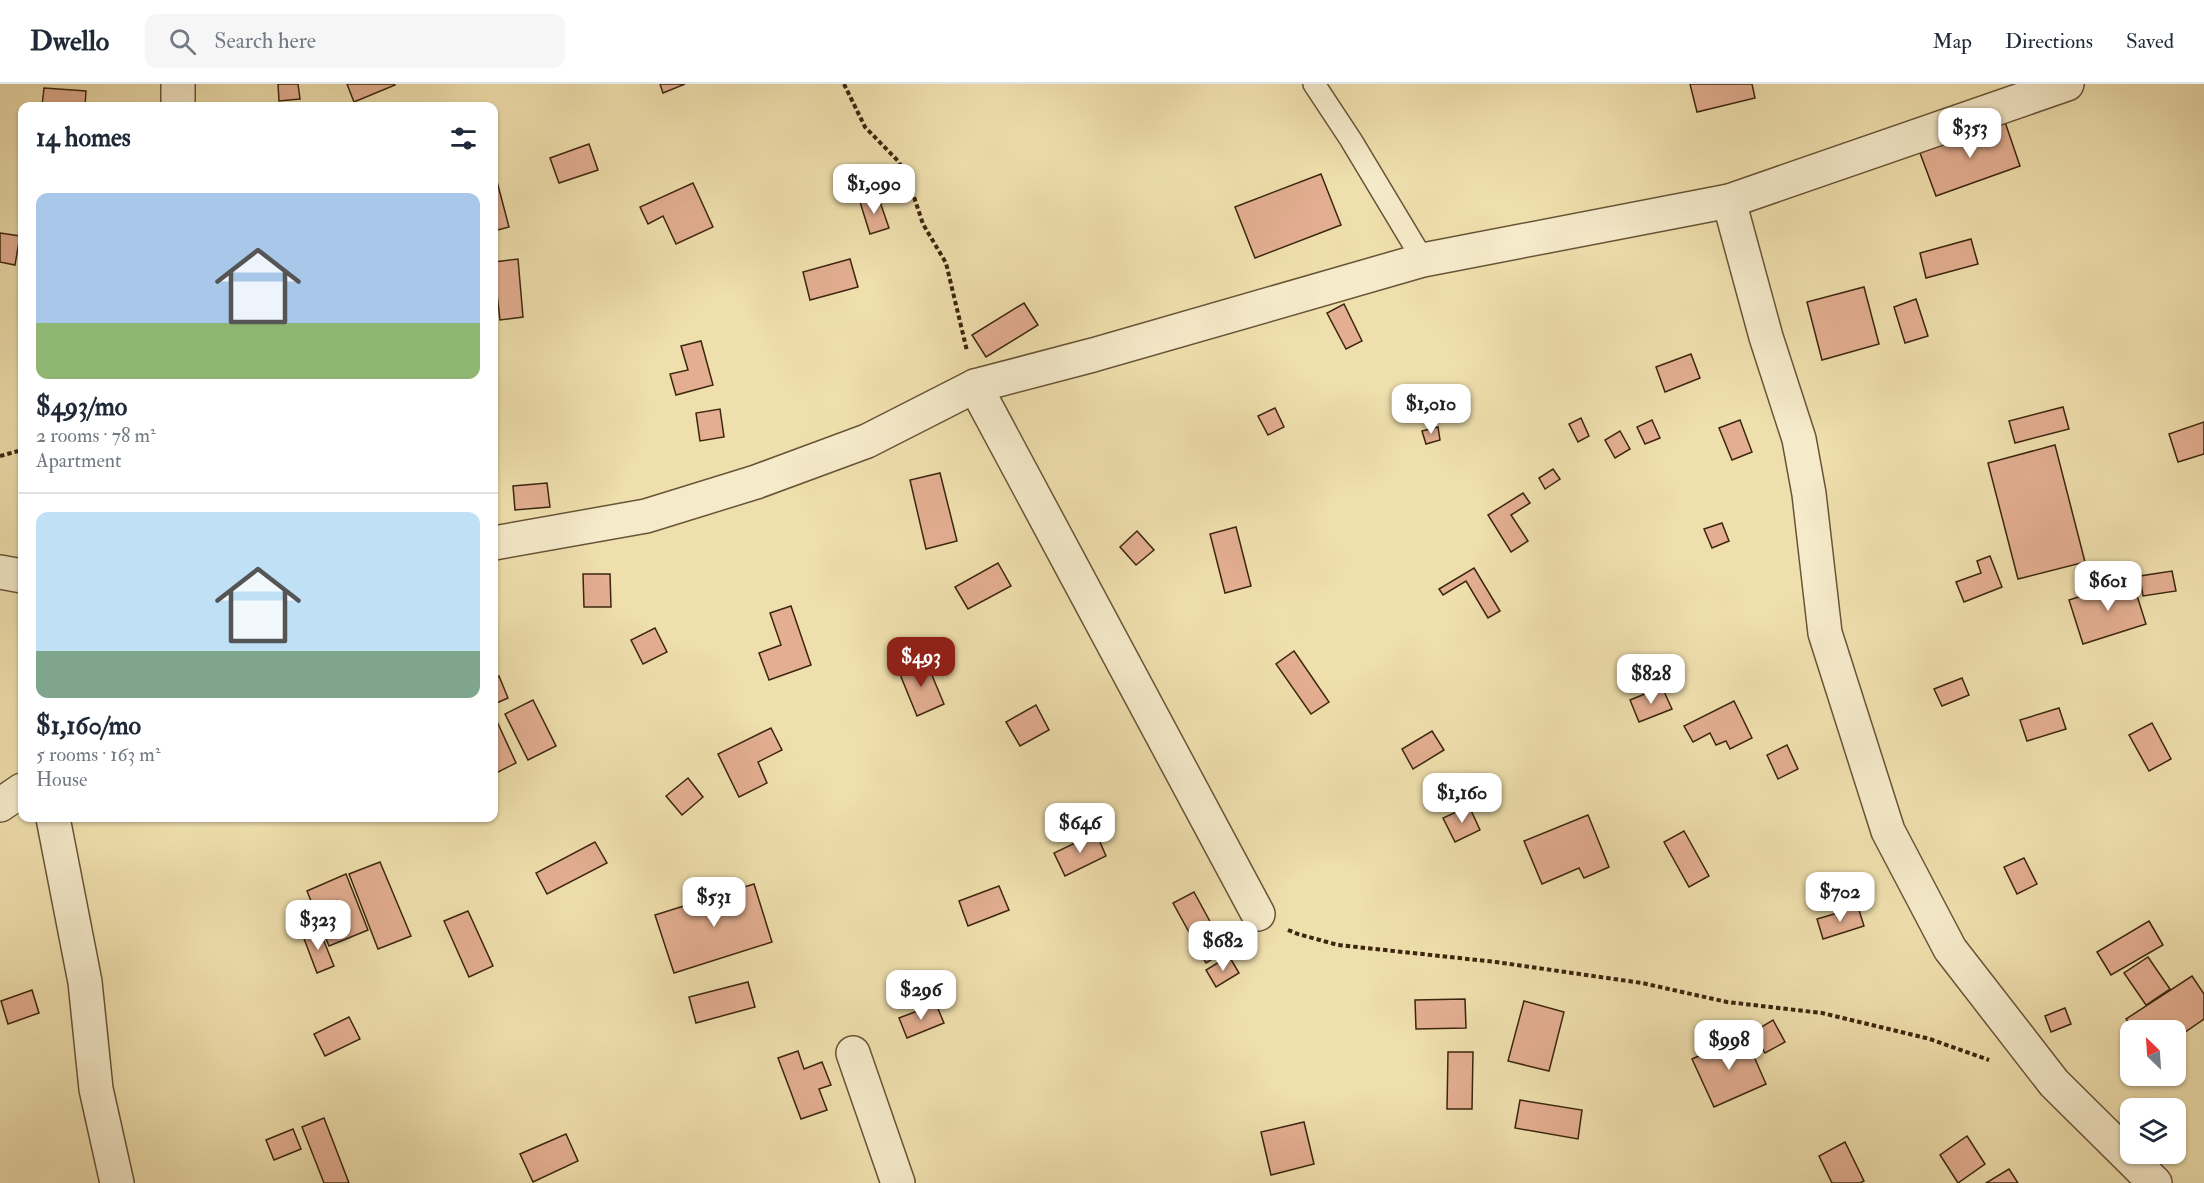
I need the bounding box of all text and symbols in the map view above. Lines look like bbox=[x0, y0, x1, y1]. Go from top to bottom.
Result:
search box bbox=[145, 14, 565, 68]
text: Dwello bbox=[30, 24, 109, 59]
icon: search bbox=[166, 25, 199, 58]
text: Search here bbox=[214, 27, 316, 55]
text: Map bbox=[1932, 28, 1972, 55]
text: Directions bbox=[2005, 28, 2093, 55]
text: Saved bbox=[2126, 28, 2174, 55]
pin: $353 bbox=[1934, 108, 2006, 159]
text: $353 bbox=[1952, 115, 1988, 140]
text: 14 homes bbox=[36, 122, 131, 154]
icon: filters bbox=[447, 122, 480, 155]
pin: $1,090 bbox=[825, 164, 923, 215]
text: $1,090 bbox=[847, 171, 901, 196]
icon: home bbox=[204, 232, 312, 340]
pin: $1,010 bbox=[1382, 384, 1480, 435]
text: $493/mo bbox=[36, 391, 127, 423]
text: $1,010 bbox=[1406, 391, 1456, 416]
text: 2 rooms · 78 m² bbox=[36, 423, 156, 448]
text: Apartment bbox=[36, 448, 121, 473]
icon: home bbox=[204, 551, 312, 659]
pin: $601 bbox=[2072, 561, 2144, 612]
text: $601 bbox=[2089, 568, 2127, 593]
pin: $493 bbox=[885, 637, 957, 688]
text: $493 bbox=[901, 644, 941, 669]
pin: $828 bbox=[1615, 654, 1687, 705]
text: $828 bbox=[1631, 661, 1671, 686]
text: $1,160/mo bbox=[36, 710, 141, 742]
text: 5 rooms · 163 m² bbox=[36, 742, 161, 767]
text: House bbox=[36, 767, 87, 792]
pin: $1,160 bbox=[1413, 773, 1511, 824]
text: $1,160 bbox=[1437, 780, 1487, 805]
pin: $646 bbox=[1044, 803, 1116, 854]
text: $646 bbox=[1059, 810, 1101, 835]
pin: $702 bbox=[1804, 872, 1876, 923]
pin: $531 bbox=[678, 877, 750, 928]
text: $702 bbox=[1820, 879, 1860, 904]
text: $531 bbox=[697, 884, 731, 909]
pin: $323 bbox=[282, 900, 354, 951]
text: $323 bbox=[300, 907, 336, 932]
pin: $682 bbox=[1187, 921, 1259, 972]
text: $682 bbox=[1203, 928, 1243, 953]
pin: $296 bbox=[885, 970, 957, 1021]
text: $296 bbox=[900, 977, 942, 1002]
pin: $998 bbox=[1693, 1020, 1765, 1071]
north arrow bbox=[2120, 1020, 2186, 1086]
map controls bbox=[2120, 1020, 2186, 1164]
text: $998 bbox=[1708, 1027, 1750, 1052]
button: layers bbox=[2120, 1098, 2186, 1164]

